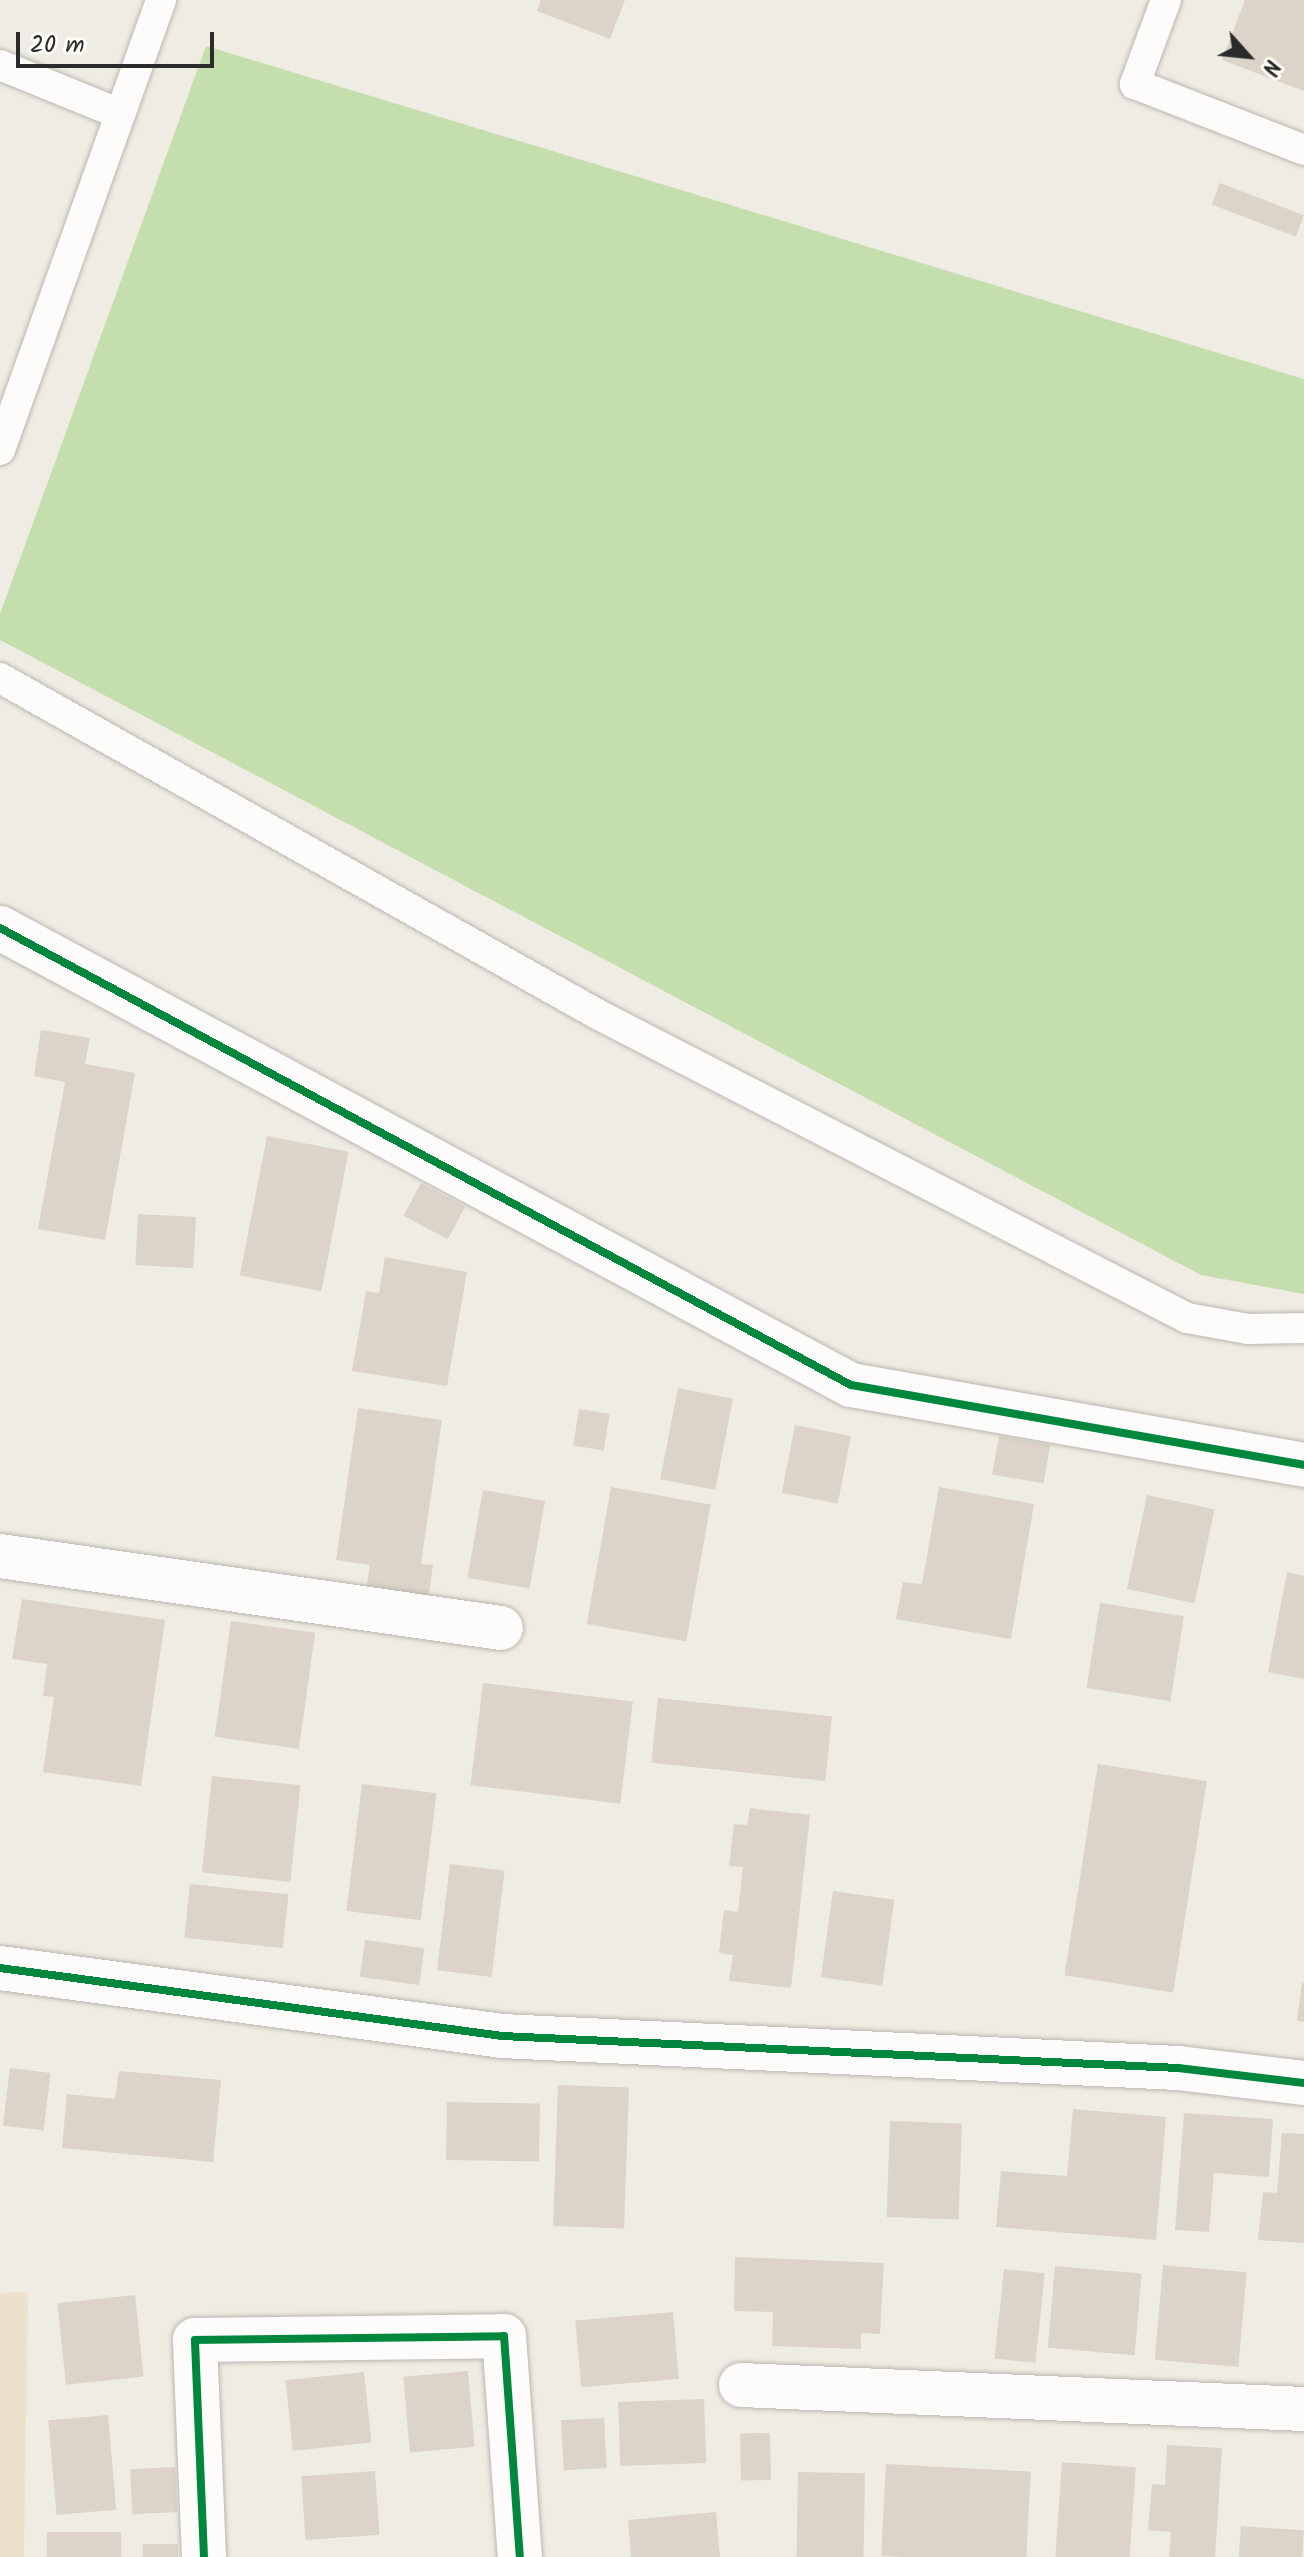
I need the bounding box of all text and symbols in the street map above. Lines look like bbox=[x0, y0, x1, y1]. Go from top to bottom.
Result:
scale bar bbox=[20, 16, 218, 66]
north arrow bbox=[1208, 16, 1288, 96]
text: 20 m bbox=[30, 26, 85, 65]
text: N bbox=[1251, 53, 1289, 81]

